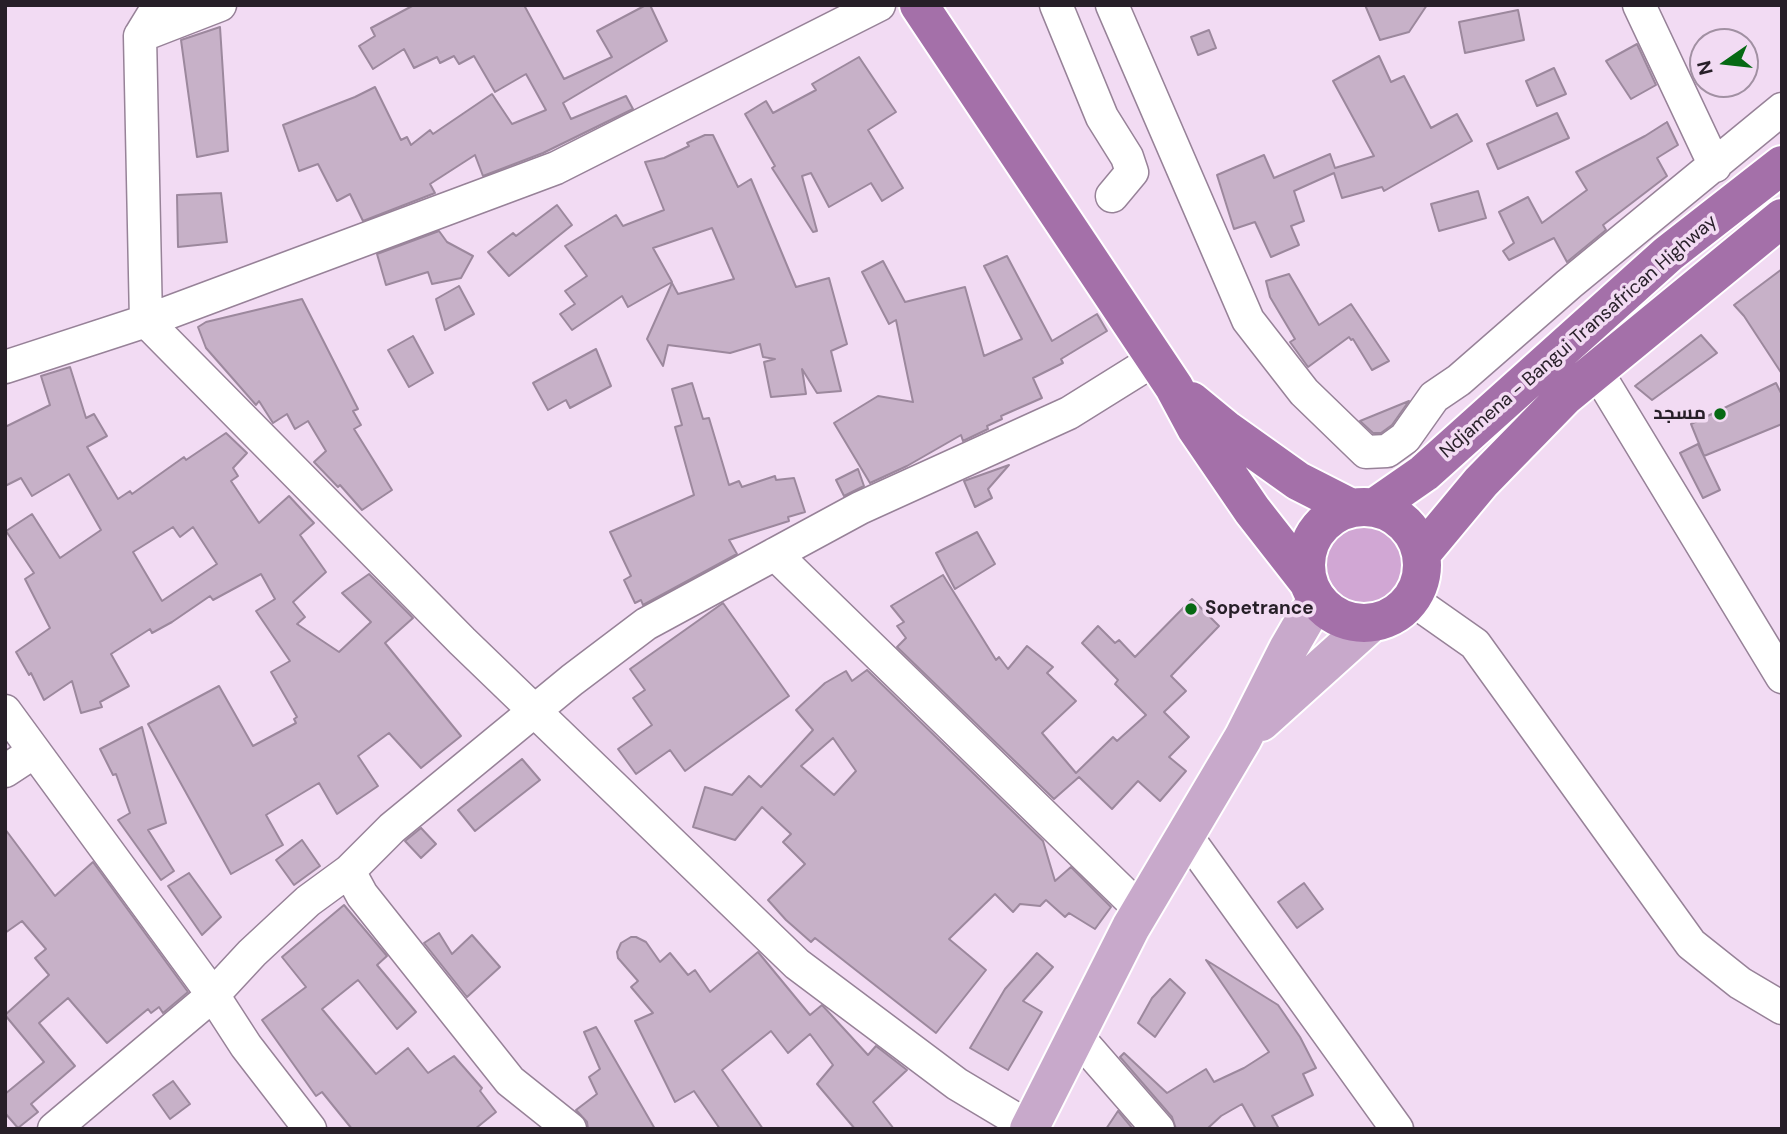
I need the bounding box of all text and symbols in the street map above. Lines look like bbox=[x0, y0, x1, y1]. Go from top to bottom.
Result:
north arrow bbox=[1689, 28, 1759, 98]
text: N bbox=[1691, 58, 1719, 77]
street label: Ndjamena - Bangui Transafrican Highway bbox=[1436, 210, 1722, 464]
place label: مسجد bbox=[1653, 403, 1706, 425]
marker: مسجد bbox=[1712, 406, 1728, 422]
place label: Sopetrance bbox=[1205, 598, 1314, 620]
marker: Sopetrance bbox=[1183, 601, 1199, 617]

